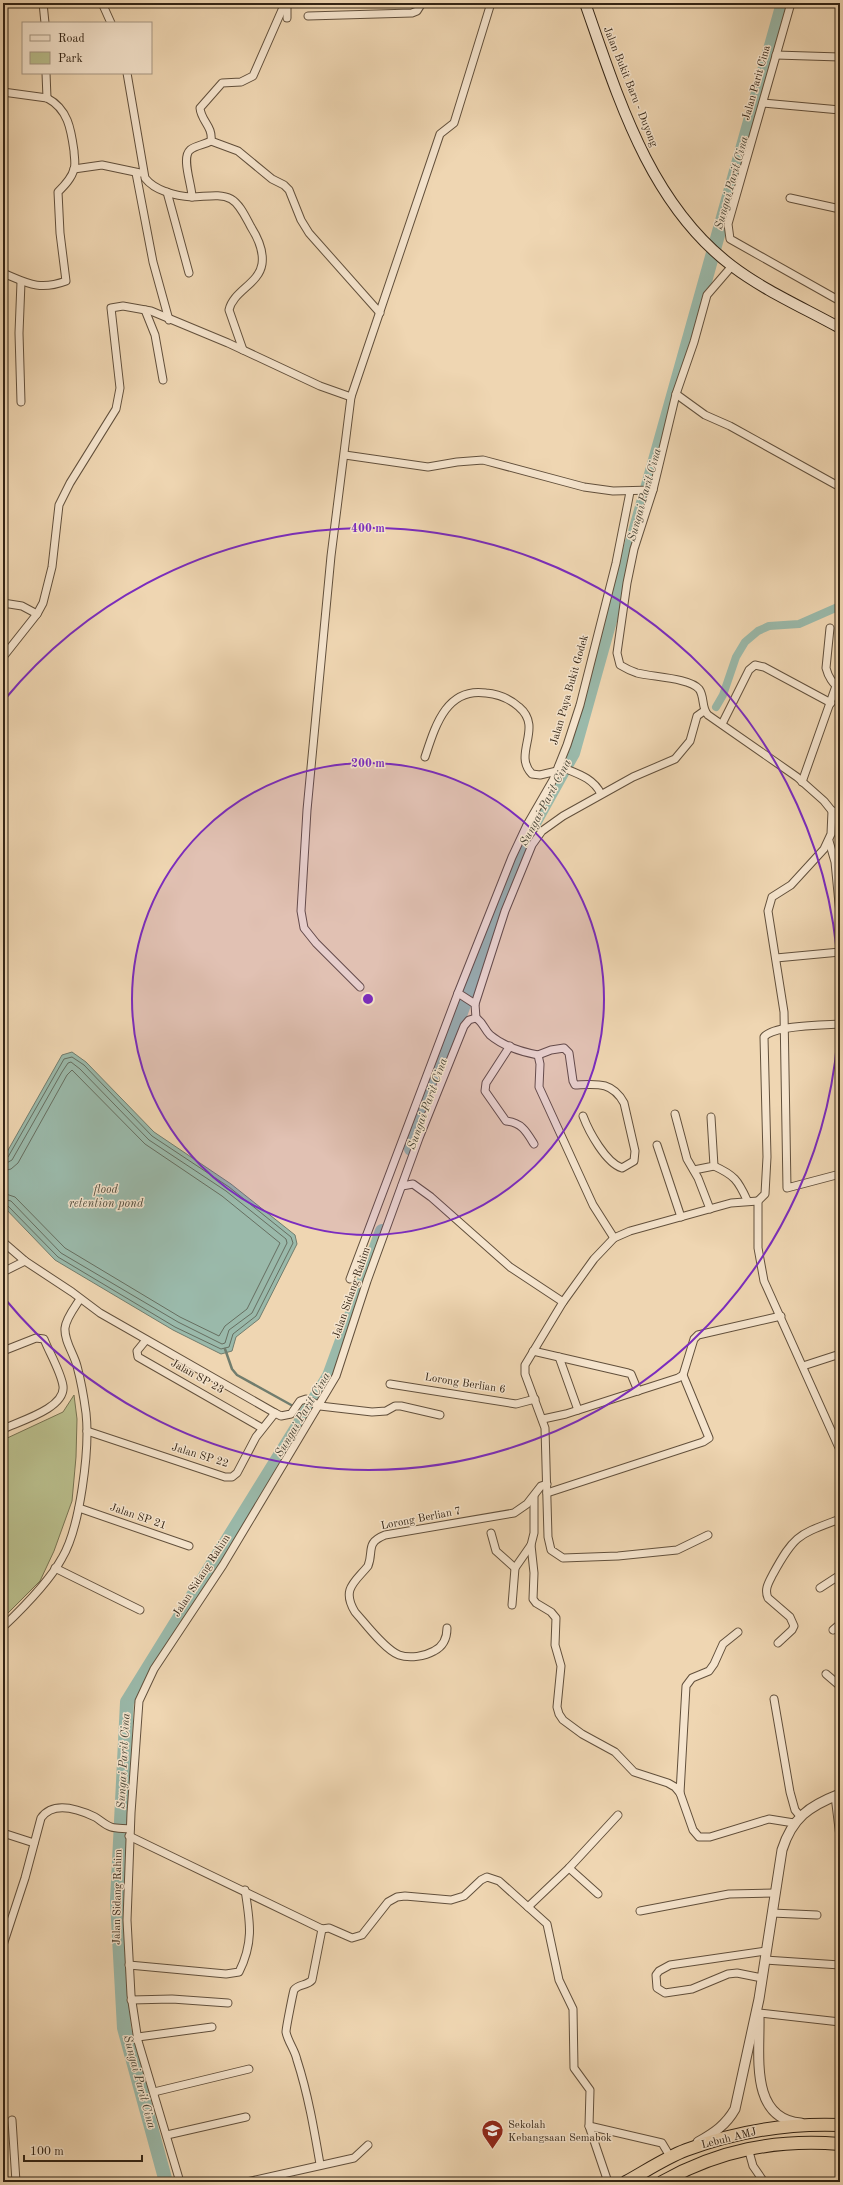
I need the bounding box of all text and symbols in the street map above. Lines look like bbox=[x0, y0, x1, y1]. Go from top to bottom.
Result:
legend bbox=[22, 22, 152, 74]
street label: Jalan Bukit Baru - Duyong bbox=[601, 25, 659, 149]
text: Road bbox=[58, 33, 85, 45]
street label: Jalan Parit Cina bbox=[741, 44, 773, 122]
text: Park bbox=[58, 53, 83, 65]
water label: Sungai Parit Cina bbox=[713, 135, 751, 231]
water label: Sungai Parit Cina bbox=[626, 447, 664, 543]
text: 400 m bbox=[351, 523, 385, 535]
street label: Jalan Paya Bukit Godek bbox=[549, 633, 591, 746]
water label: Sungai Parit Cina bbox=[518, 757, 574, 848]
text: 200 m bbox=[351, 758, 385, 770]
centre of rings bbox=[361, 992, 375, 1006]
water label: Sungai Parit Cina bbox=[406, 1056, 450, 1151]
water label: flood retention pond bbox=[69, 1184, 144, 1210]
street label: Jalan Sidang Rahim bbox=[331, 1246, 373, 1340]
street label: Jalan SP 23 bbox=[169, 1358, 225, 1396]
water label: Sungai Parit Cina bbox=[273, 1370, 333, 1459]
street label: Lorong Berlian 6 bbox=[424, 1372, 506, 1396]
street label: Jalan SP 22 bbox=[170, 1442, 230, 1470]
street label: Jalan SP 21 bbox=[108, 1502, 168, 1532]
street label: Lorong Berlian 7 bbox=[380, 1506, 462, 1532]
street label: Jalan Sidang Rahim bbox=[171, 1533, 233, 1619]
water label: Sungai Parit Cina bbox=[115, 1712, 133, 1809]
street label: Jalan Sidang Rahim bbox=[112, 1849, 124, 1945]
water label: Sungai Parit Cina bbox=[121, 2034, 157, 2131]
school or university icon: Sekolah Kebangsaan Semabok bbox=[480, 2118, 506, 2151]
place label: Sekolah Kebangsaan Semabok bbox=[508, 2120, 612, 2144]
street label: Lebuh AMJ bbox=[700, 2127, 758, 2151]
scale bar bbox=[24, 2137, 142, 2163]
text: 100 m bbox=[30, 2146, 64, 2158]

